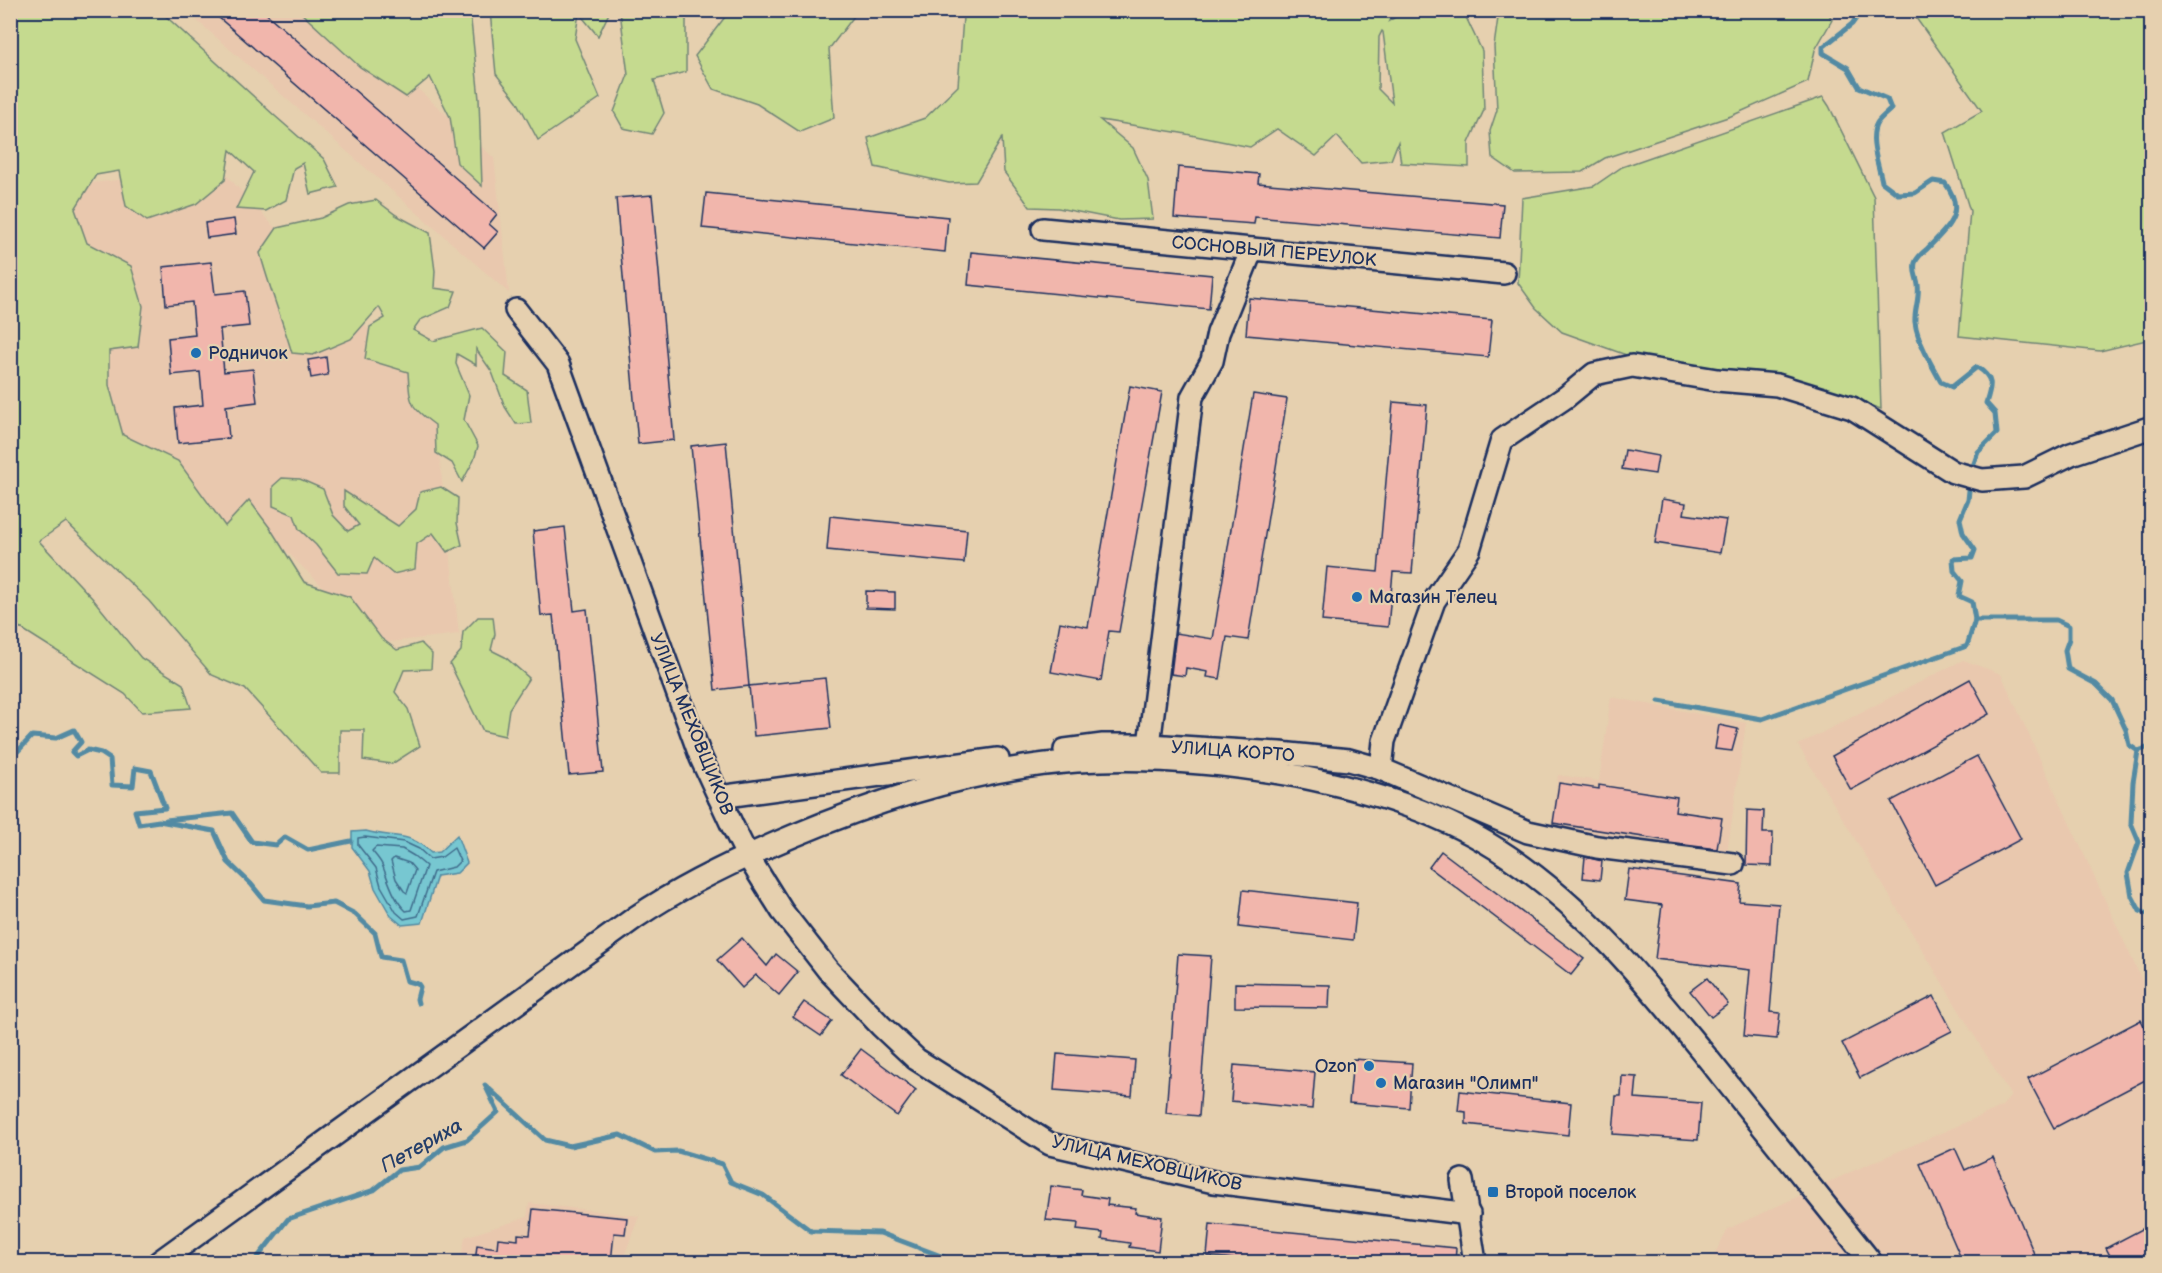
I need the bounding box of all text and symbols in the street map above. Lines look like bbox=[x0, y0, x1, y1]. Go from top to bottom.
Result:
street label: СОСНОВЫЙ ПЕРЕУЛОК bbox=[1171, 232, 1378, 271]
place label: Родничок bbox=[208, 343, 288, 364]
marker: Родничок bbox=[189, 346, 203, 360]
place label: Магазин Телец bbox=[1369, 587, 1497, 608]
marker: Магазин Телец bbox=[1350, 590, 1364, 604]
street label: УЛИЦА МЕХОВЩИКОВ bbox=[645, 630, 738, 818]
street label: УЛИЦА КОРТО bbox=[1170, 737, 1296, 766]
place label: Ozon bbox=[1315, 1056, 1357, 1077]
marker: Ozon bbox=[1362, 1059, 1376, 1073]
place label: Магазин "Олимп" bbox=[1393, 1073, 1539, 1094]
marker: Магазин "Олимп" bbox=[1374, 1076, 1388, 1090]
water label: Петериха bbox=[376, 1114, 467, 1178]
street label: УЛИЦА МЕХОВЩИКОВ bbox=[1050, 1131, 1244, 1196]
place label: Второй поселок bbox=[1505, 1182, 1637, 1203]
marker: Второй поселок bbox=[1486, 1185, 1500, 1199]

